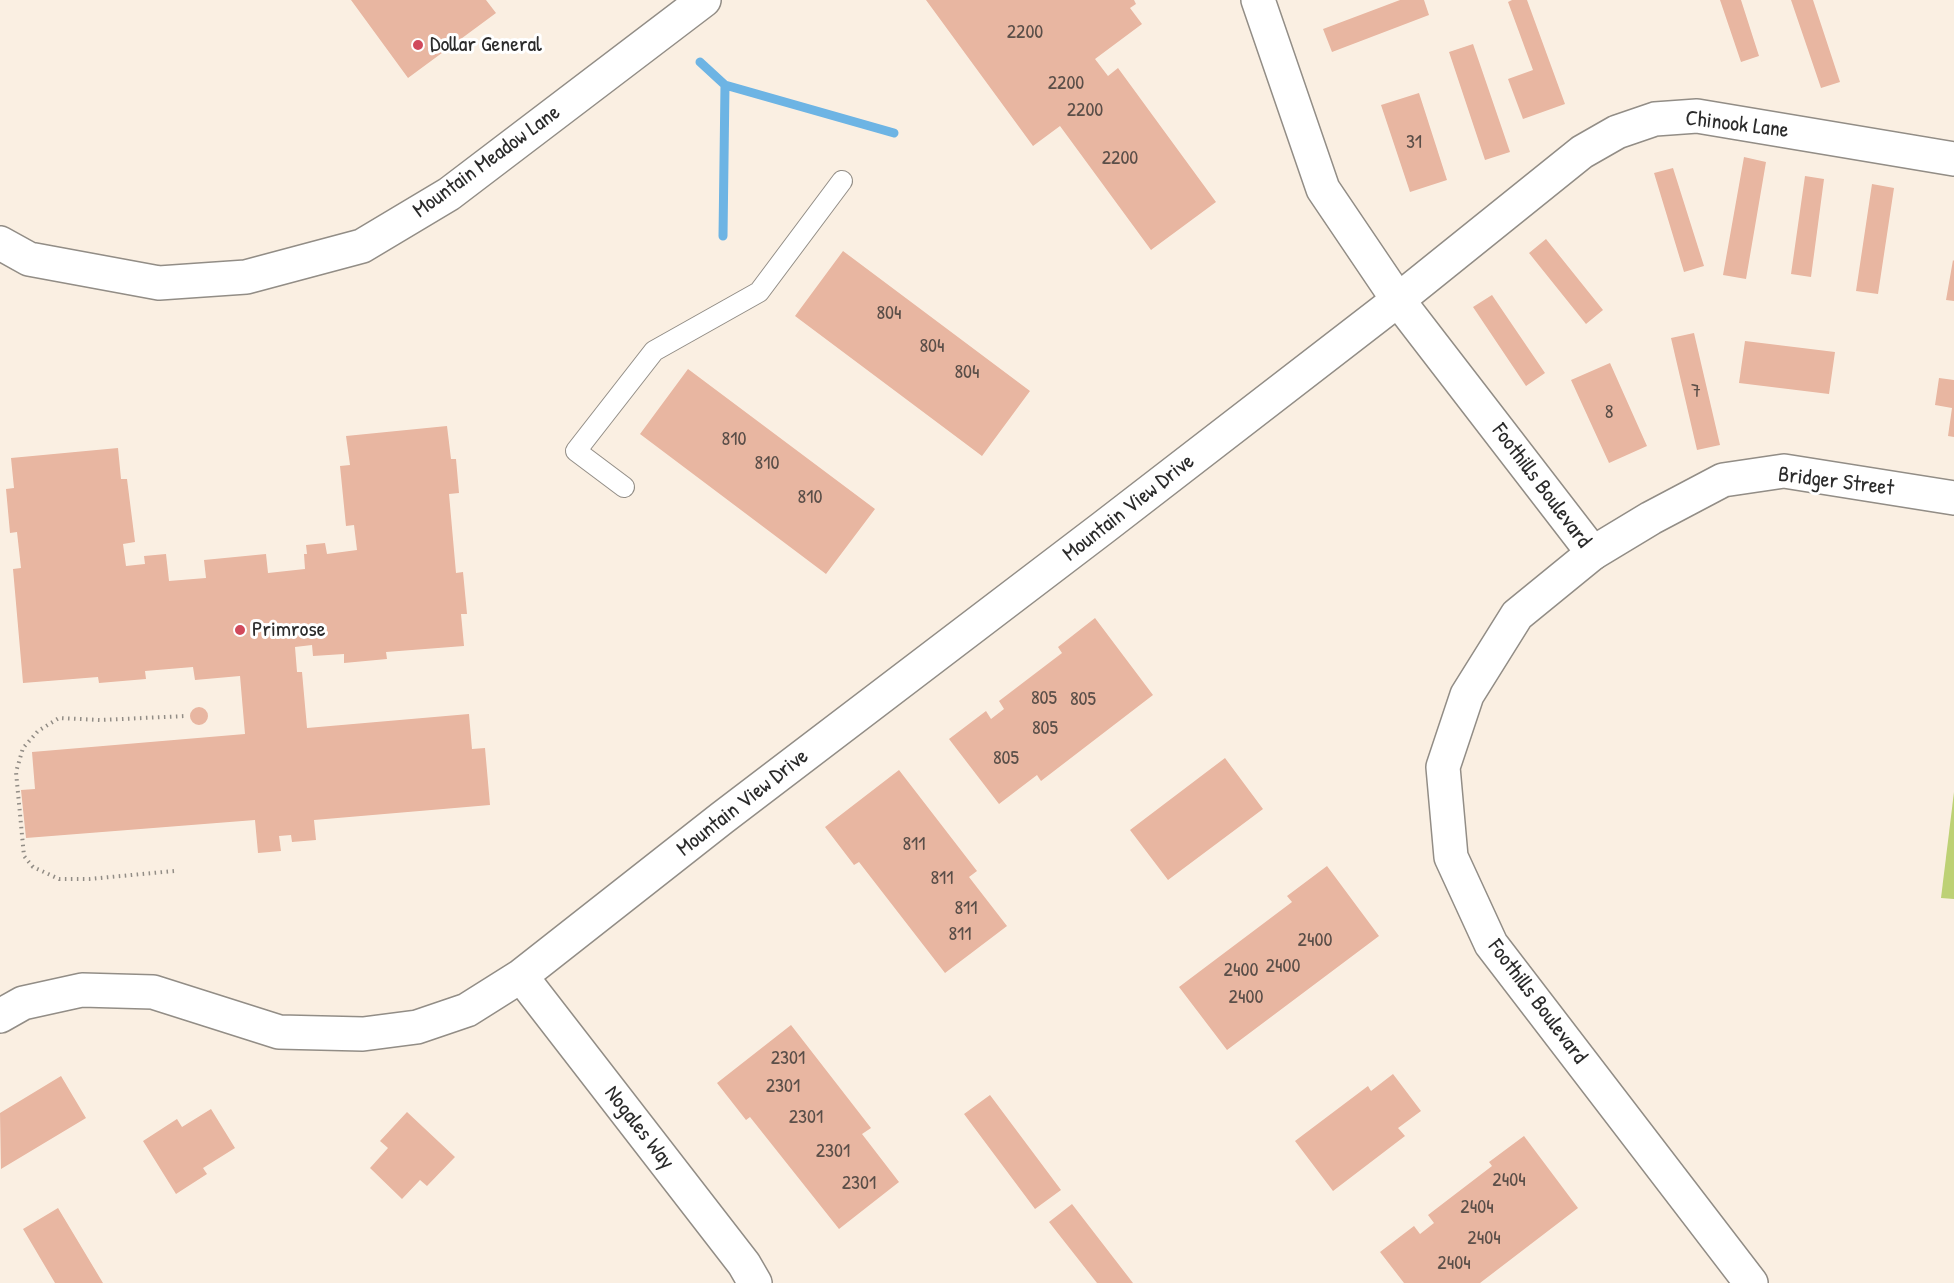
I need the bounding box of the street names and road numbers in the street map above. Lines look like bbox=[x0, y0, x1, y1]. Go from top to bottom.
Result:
street label: Mountain Meadow Lane bbox=[408, 100, 566, 224]
street label: Chinook Lane bbox=[1684, 106, 1790, 144]
street label: Foothills Boulevard bbox=[1486, 419, 1596, 553]
street label: Mountain View Drive bbox=[1058, 448, 1200, 568]
street label: Bridger Street bbox=[1777, 462, 1895, 502]
street label: Mountain View Drive bbox=[672, 743, 814, 863]
street label: Foothills Boulevard bbox=[1482, 935, 1592, 1069]
street label: Nogales Way bbox=[598, 1081, 680, 1175]

